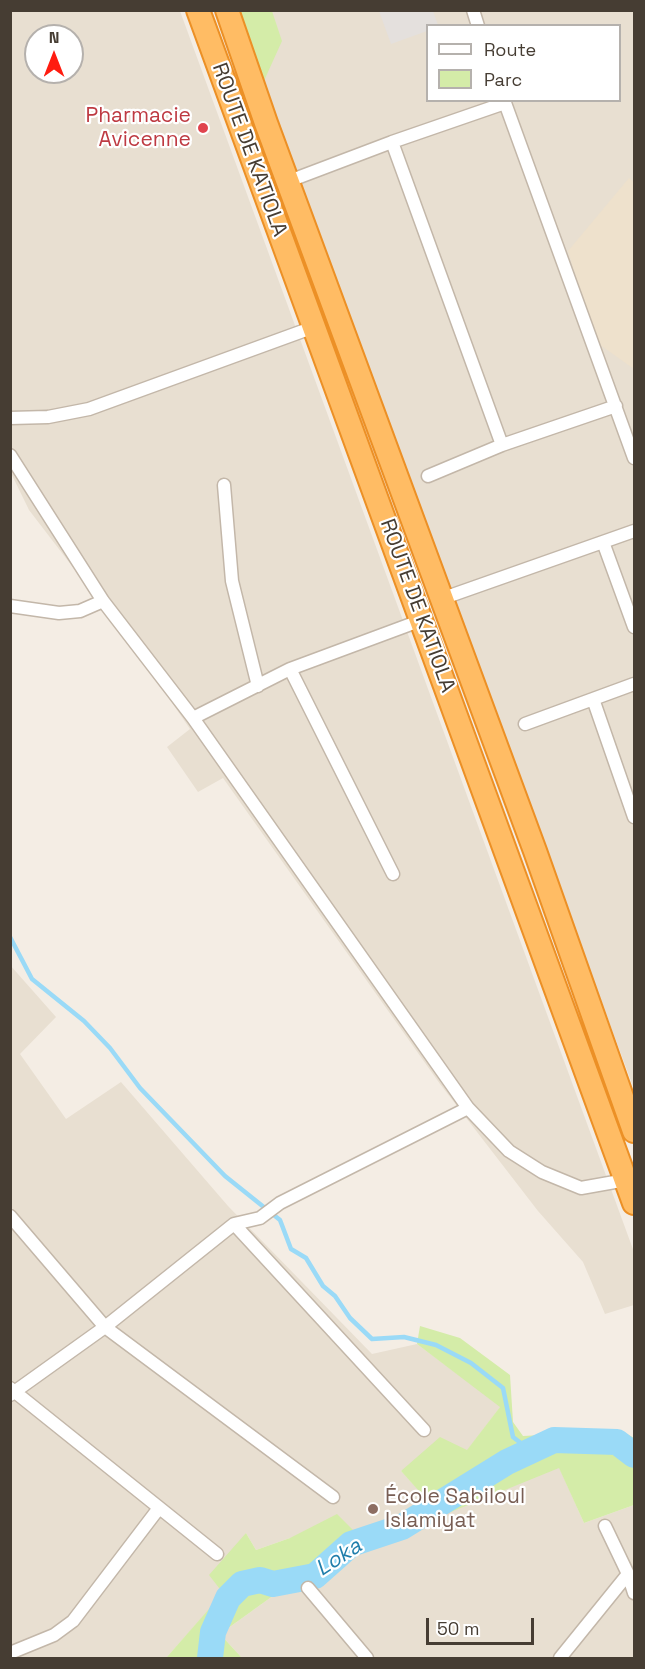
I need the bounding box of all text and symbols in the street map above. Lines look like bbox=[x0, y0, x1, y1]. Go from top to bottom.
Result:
north arrow bbox=[24, 24, 84, 84]
legend bbox=[426, 24, 621, 102]
text: N bbox=[49, 27, 59, 48]
text: Route bbox=[484, 38, 536, 61]
street label: ROUTE DE KATIOLA bbox=[206, 60, 292, 240]
text: Parc bbox=[484, 68, 522, 91]
place label: Pharmacie Avicenne bbox=[86, 103, 191, 153]
marker: Pharmacie Avicenne bbox=[196, 121, 210, 135]
street label: ROUTE DE KATIOLA bbox=[374, 516, 460, 696]
place label: École Sabiloul Islamiyat bbox=[385, 1484, 525, 1534]
marker: École Sabiloul Islamiyat bbox=[366, 1502, 380, 1516]
water label: Loka bbox=[311, 1533, 367, 1583]
scale bar bbox=[429, 1606, 537, 1644]
text: 50 m bbox=[437, 1617, 479, 1640]

